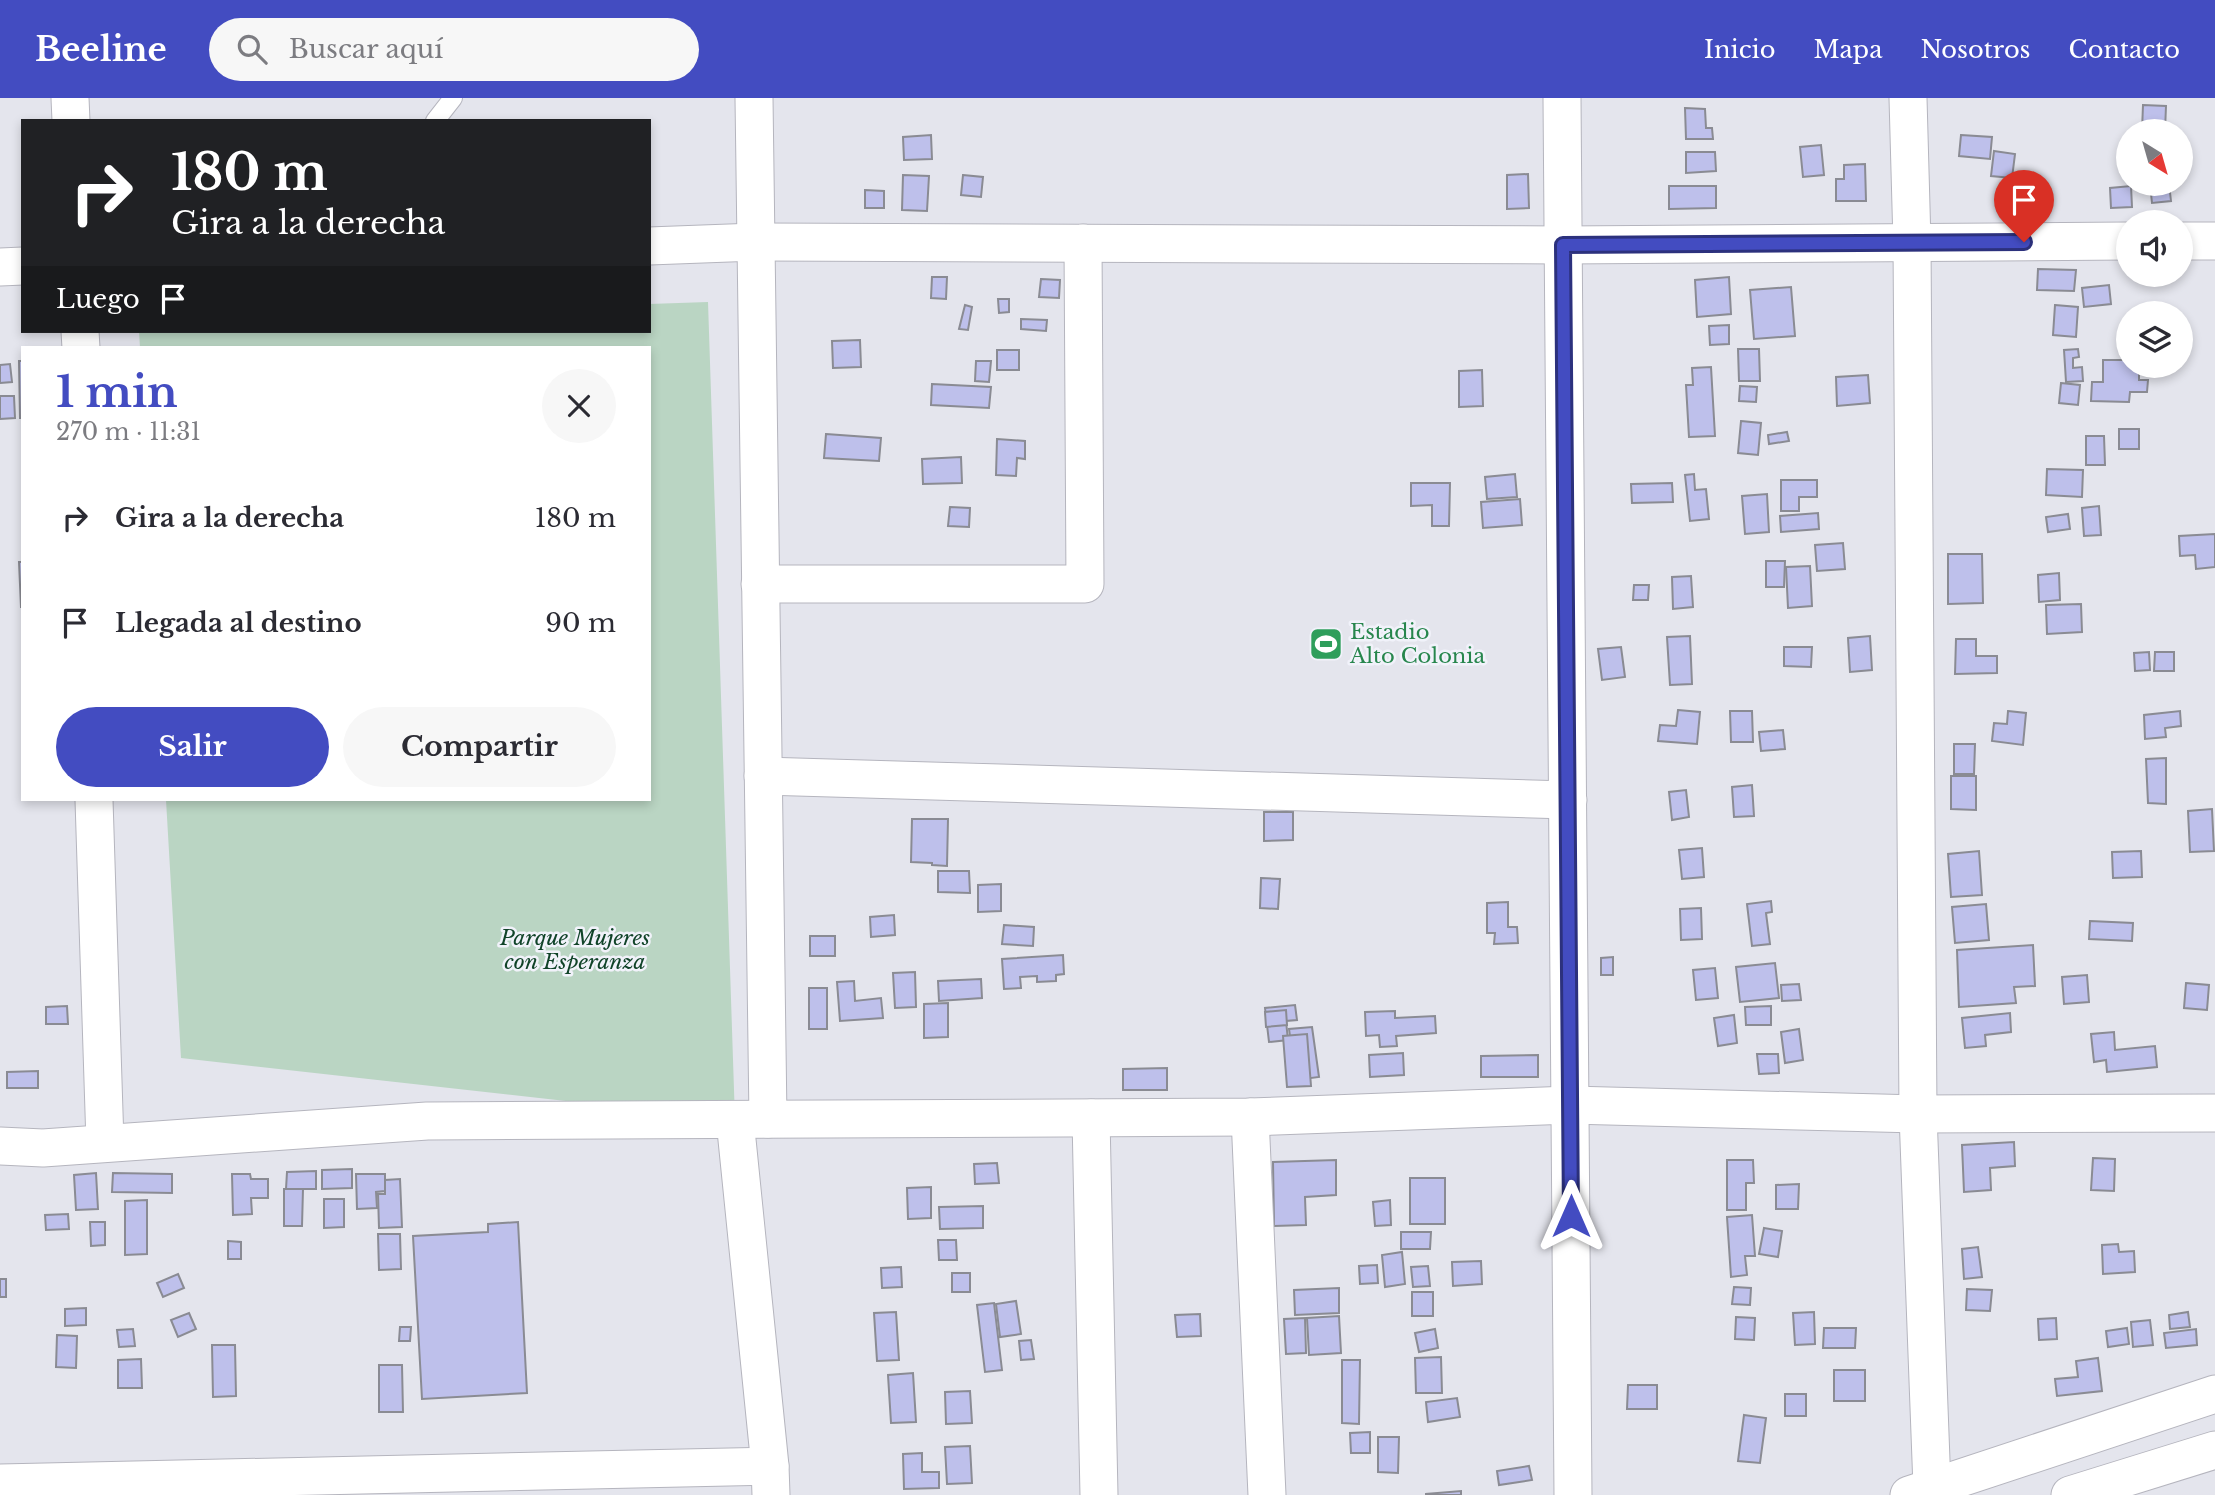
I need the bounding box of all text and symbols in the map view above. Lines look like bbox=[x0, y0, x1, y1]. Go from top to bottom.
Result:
search box bbox=[209, 18, 699, 81]
text: Beeline bbox=[35, 29, 167, 70]
icon: search bbox=[233, 30, 271, 68]
text: Buscar aquí bbox=[289, 33, 443, 65]
text: Inicio bbox=[1704, 35, 1775, 64]
text: Mapa bbox=[1813, 35, 1882, 64]
text: Nosotros bbox=[1920, 35, 2031, 64]
text: Contacto bbox=[2069, 35, 2180, 64]
north arrow bbox=[2116, 119, 2193, 196]
map controls bbox=[2116, 119, 2193, 378]
text: 180 m bbox=[171, 142, 328, 203]
icon: right bbox=[56, 147, 147, 238]
pin bbox=[1994, 170, 2054, 242]
icon: arrive bbox=[2005, 181, 2043, 219]
text: Gira a la derecha bbox=[171, 203, 445, 243]
button: sound bbox=[2116, 210, 2193, 287]
icon: arrive bbox=[154, 280, 192, 318]
text: Luego bbox=[56, 283, 140, 315]
button: layers bbox=[2116, 301, 2193, 378]
text: 1 min bbox=[56, 366, 178, 418]
button: close bbox=[542, 369, 616, 443]
text: 270 m · 11:31 bbox=[56, 418, 201, 446]
icon: right bbox=[56, 499, 94, 537]
text: Gira a la derecha bbox=[115, 502, 344, 534]
text: 180 m bbox=[535, 502, 616, 534]
icon: arrive bbox=[56, 604, 94, 642]
text: Llegada al destino bbox=[115, 607, 362, 639]
text: 90 m bbox=[545, 607, 616, 639]
place label: Estadio Alto Colonia bbox=[1349, 619, 1486, 669]
sports icon: Estadio Alto Colonia bbox=[1307, 625, 1345, 663]
button: Salir bbox=[56, 707, 329, 787]
button: Compartir bbox=[343, 707, 616, 787]
park label: Parque Mujeres con Esperanza bbox=[499, 925, 650, 975]
position arrow bbox=[1534, 1179, 1608, 1253]

